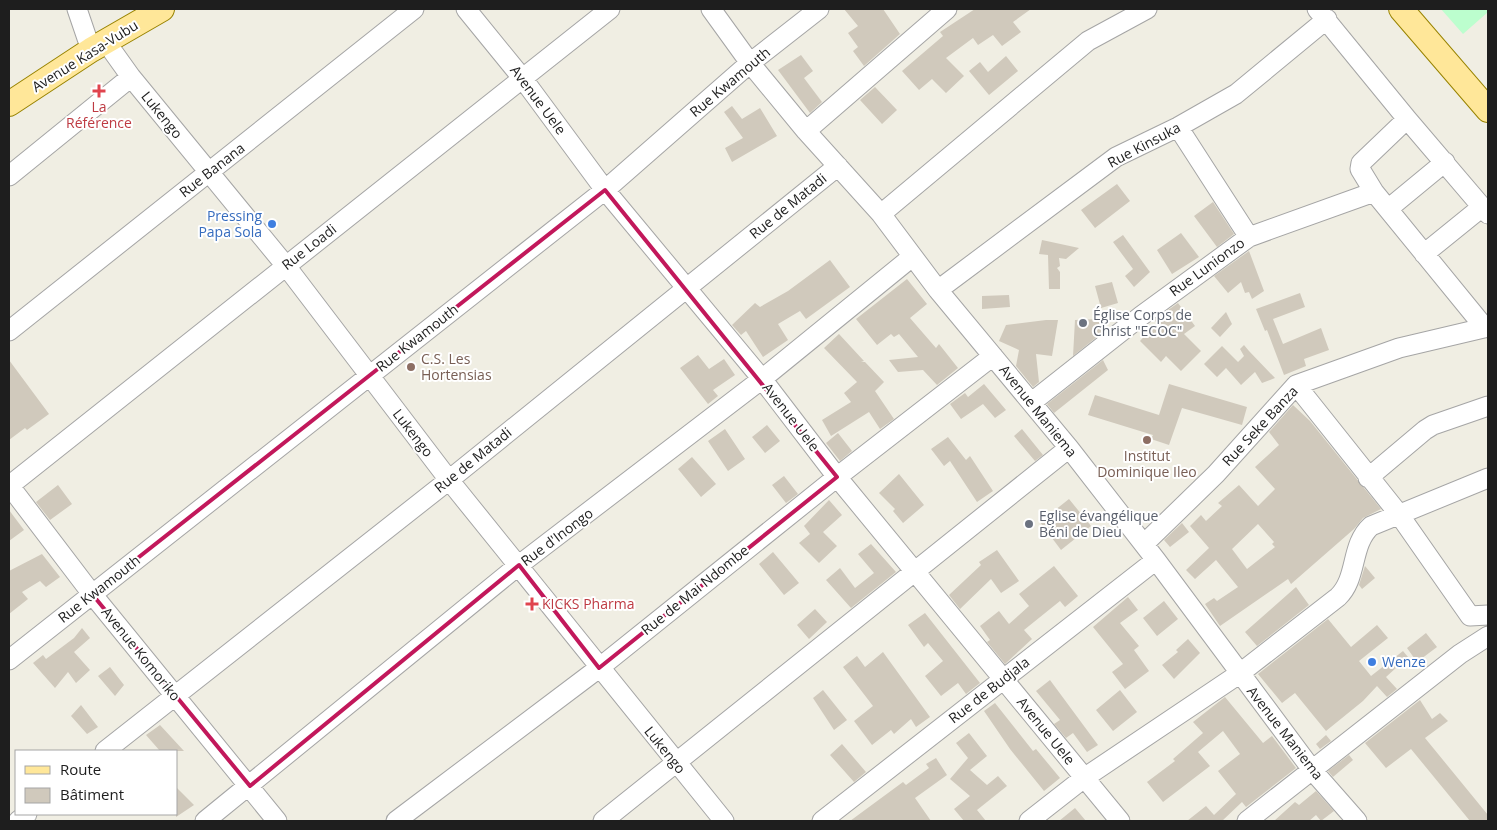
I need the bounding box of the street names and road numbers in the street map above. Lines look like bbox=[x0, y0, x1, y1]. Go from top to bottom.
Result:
street label: Avenue Kasa-Vubu bbox=[28, 15, 141, 96]
street label: Rue Kwamouth bbox=[685, 42, 774, 121]
street label: Avenue Uele bbox=[506, 61, 571, 138]
street label: Lukengo bbox=[137, 87, 187, 142]
street label: Rue Kinsuka bbox=[1104, 117, 1183, 172]
street label: Rue Banana bbox=[175, 138, 248, 201]
street label: Rue de Matadi bbox=[745, 169, 830, 243]
street label: Rue Loadi bbox=[277, 219, 340, 274]
street label: Rue Lunionzo bbox=[1165, 233, 1248, 300]
street label: Rue Kwamouth bbox=[372, 299, 462, 376]
street label: Avenue Maniema bbox=[995, 361, 1081, 461]
street label: Avenue Uele bbox=[759, 379, 824, 455]
street label: Rue Seke Banza bbox=[1218, 382, 1302, 470]
street label: Lukengo bbox=[389, 405, 438, 461]
street label: Rue de Matadi bbox=[430, 423, 515, 497]
street label: Rue d'Inongo bbox=[517, 503, 597, 570]
street label: Rue de Mai Ndombe bbox=[637, 540, 753, 639]
street label: Rue Kwamouth bbox=[54, 550, 144, 627]
street label: Avenue Komoriko bbox=[98, 603, 185, 705]
street label: Rue de Budjala bbox=[944, 652, 1033, 727]
street label: Avenue Maniema bbox=[1243, 682, 1328, 783]
street label: Avenue Uele bbox=[1013, 693, 1080, 769]
street label: Lukengo bbox=[640, 722, 690, 777]

